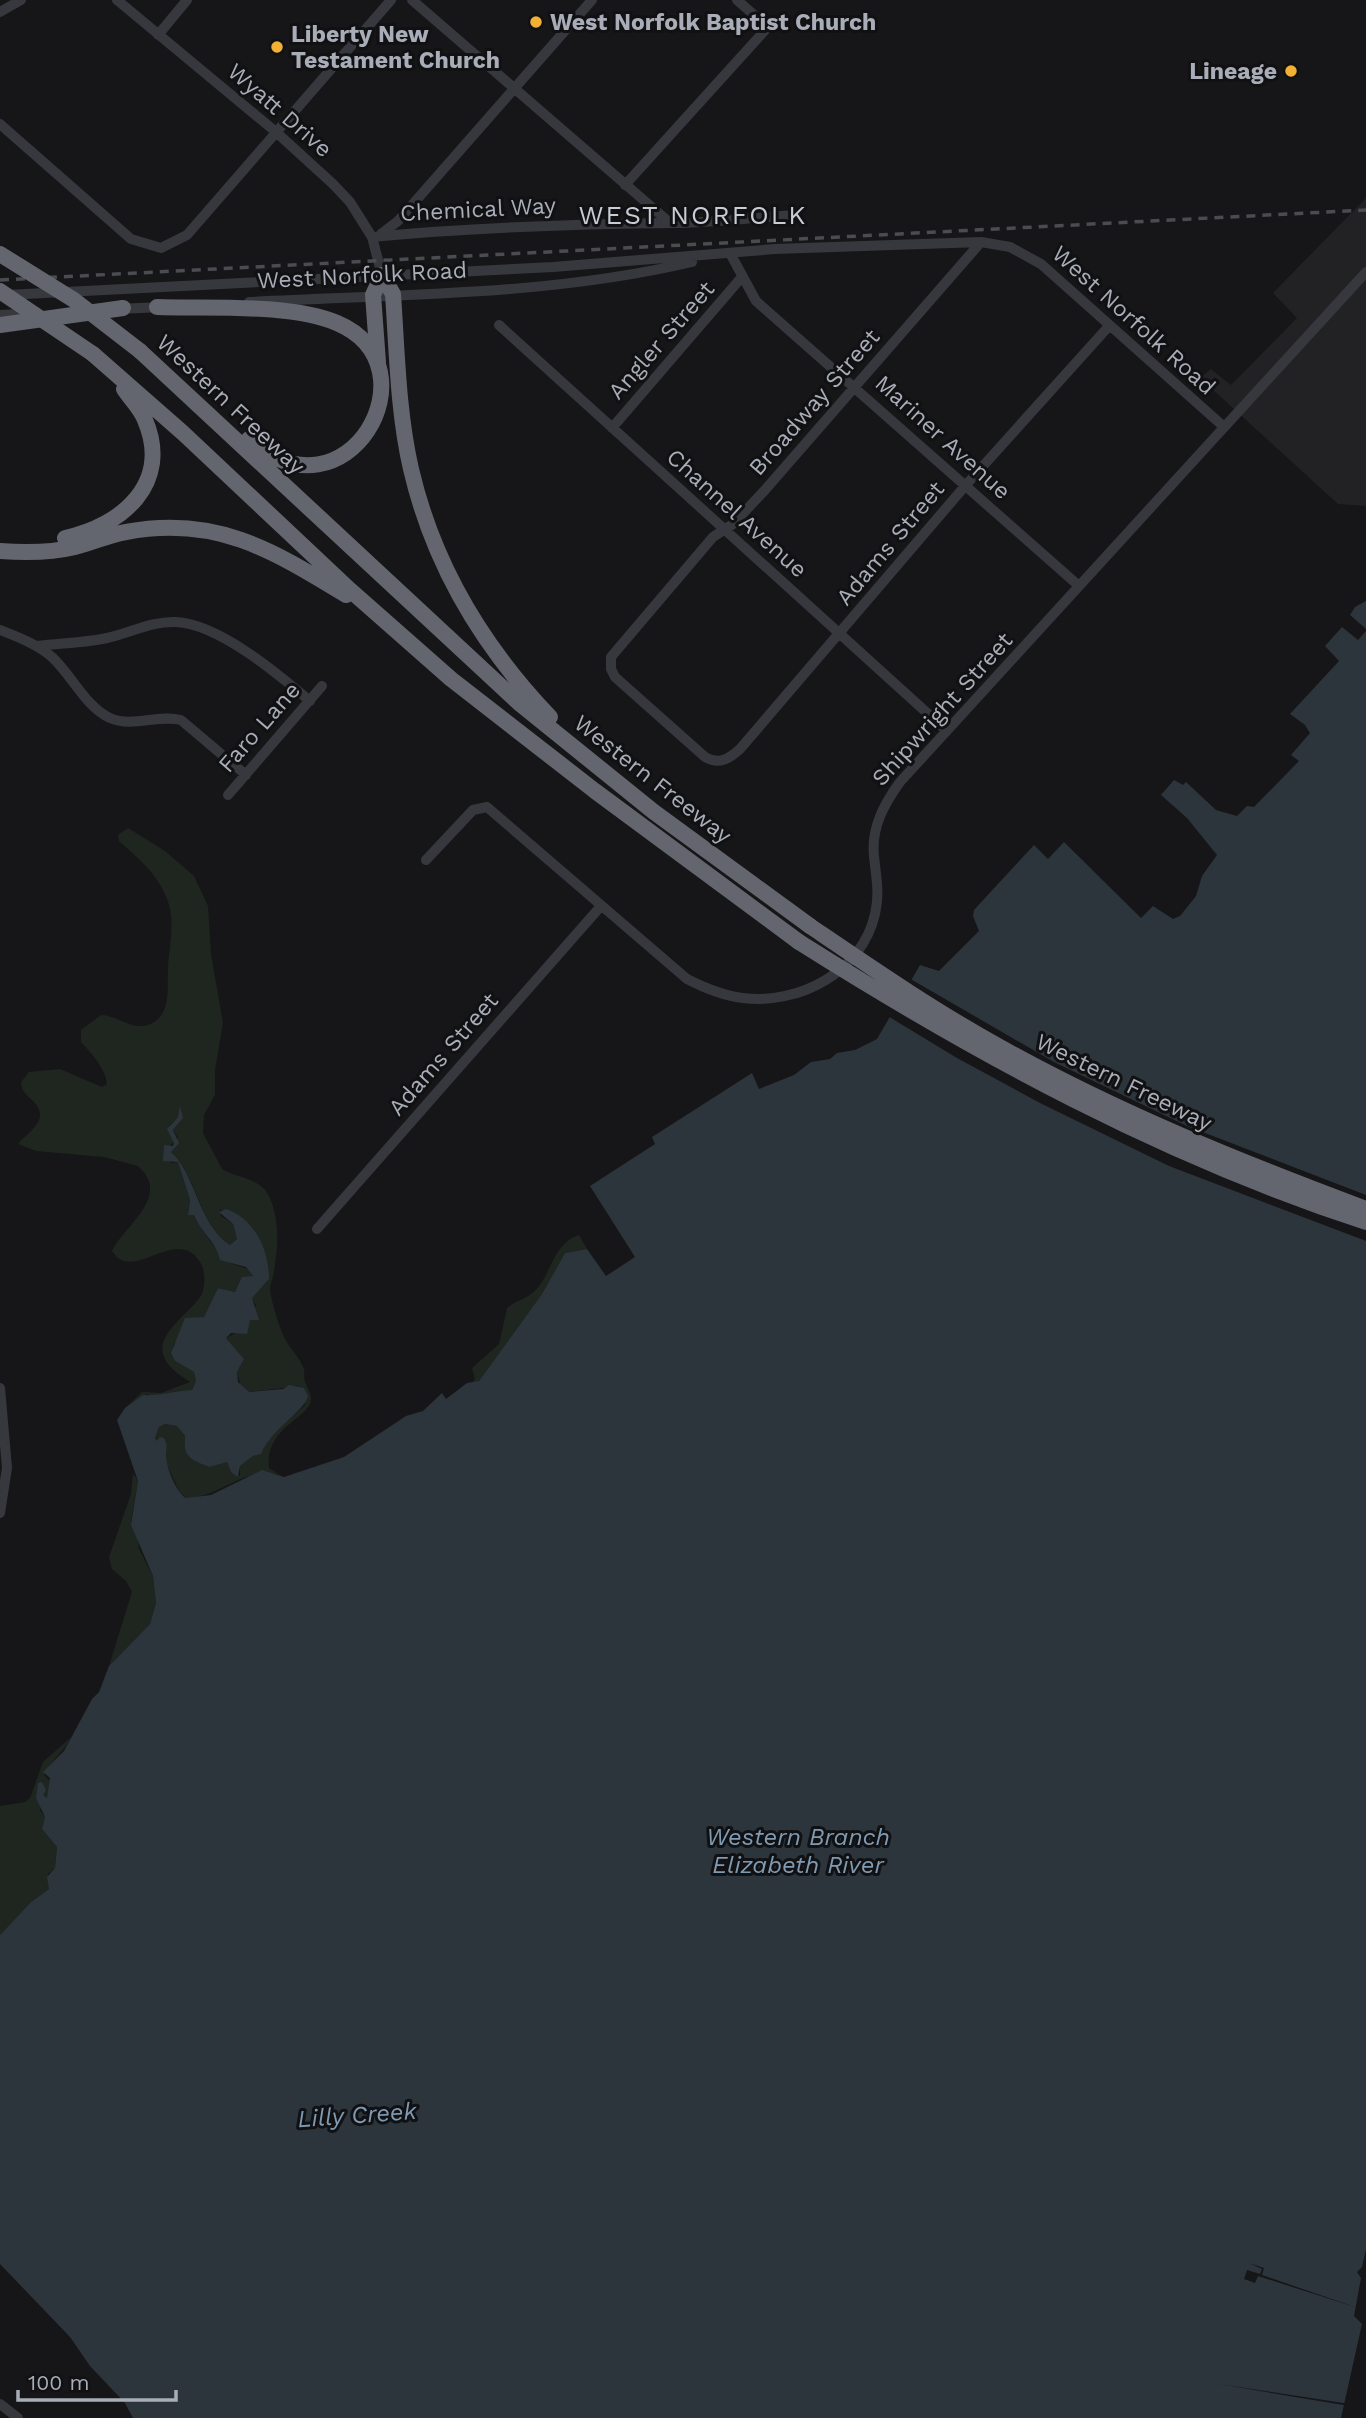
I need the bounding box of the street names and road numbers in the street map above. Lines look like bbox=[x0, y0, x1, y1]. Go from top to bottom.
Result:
street label: Wyatt Drive bbox=[222, 58, 337, 163]
street label: Chemical Way bbox=[399, 192, 557, 227]
street label: West Norfolk Road bbox=[1047, 240, 1221, 401]
street label: West Norfolk Road bbox=[256, 257, 468, 294]
street label: Angler Street bbox=[603, 275, 720, 405]
street label: Broadway Street bbox=[744, 323, 885, 481]
street label: Western Freeway bbox=[151, 329, 310, 480]
street label: Mariner Avenue bbox=[869, 370, 1016, 505]
street label: Channel Avenue bbox=[661, 443, 812, 583]
street label: Adams Street bbox=[831, 476, 950, 611]
street label: Shipwright Street bbox=[866, 627, 1019, 792]
street label: Faro Lane bbox=[213, 677, 306, 778]
street label: Western Freeway bbox=[568, 709, 737, 849]
street label: Adams Street bbox=[383, 987, 504, 1121]
street label: Western Freeway bbox=[1031, 1028, 1216, 1137]

